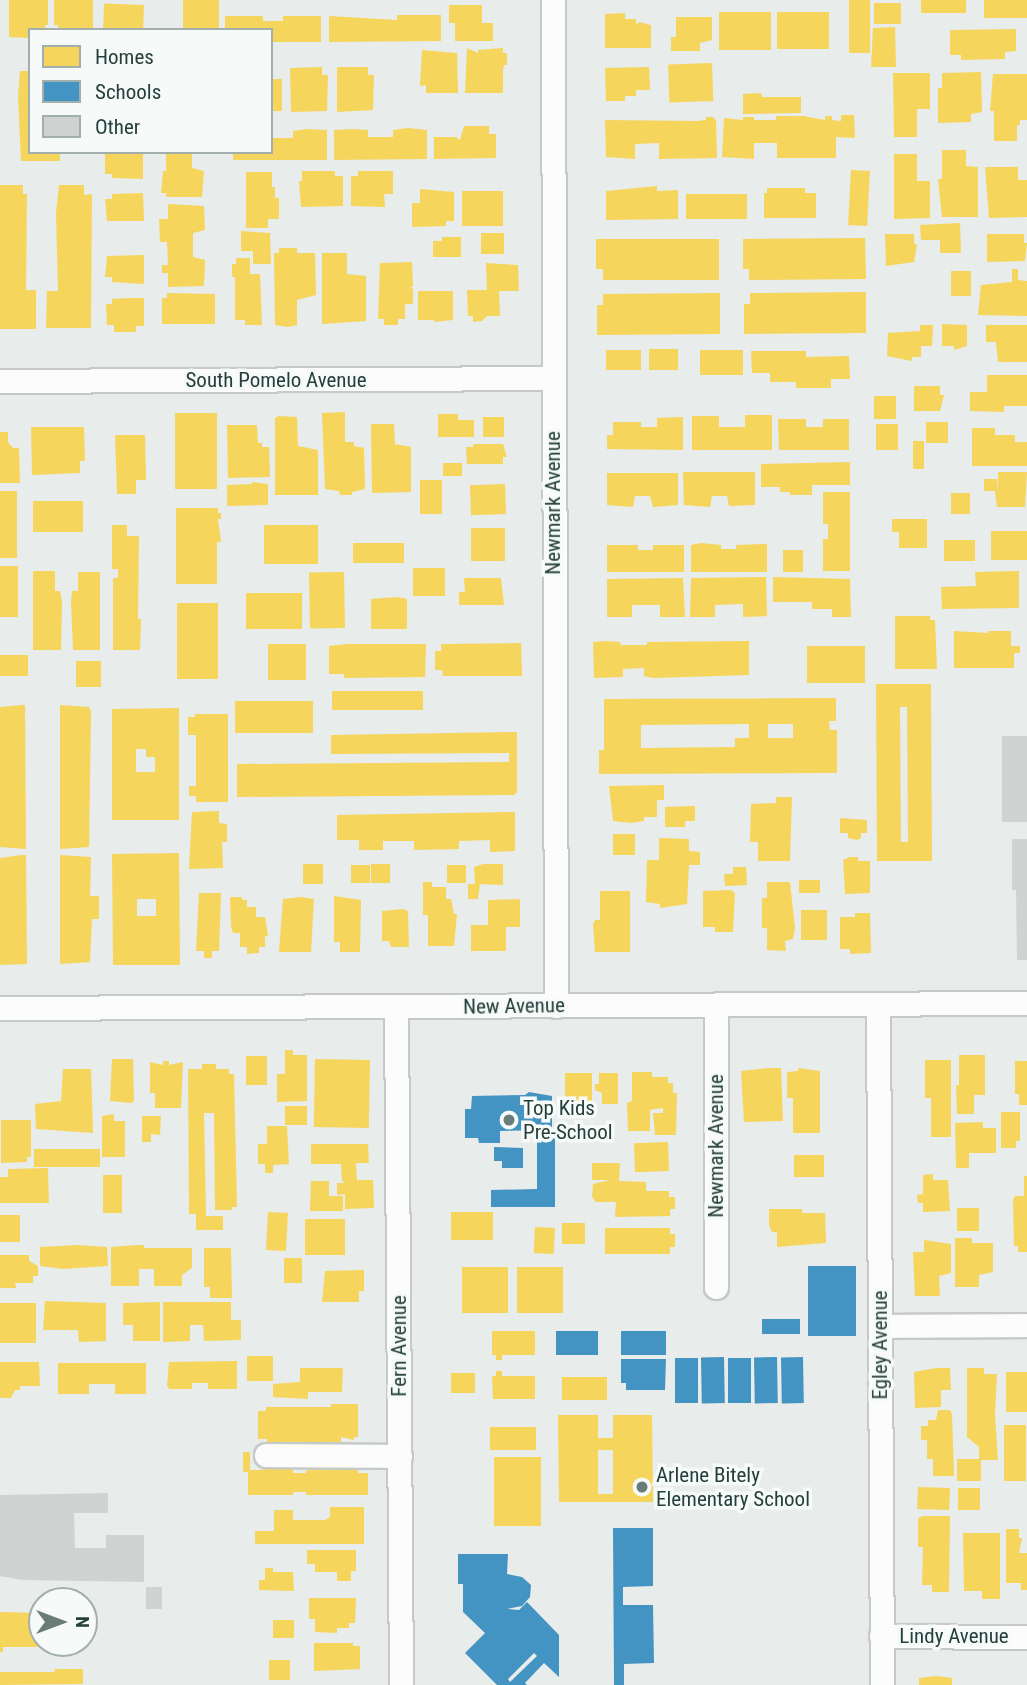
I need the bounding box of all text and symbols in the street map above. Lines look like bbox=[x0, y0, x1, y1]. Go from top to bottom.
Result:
legend bbox=[28, 28, 273, 154]
text: Homes bbox=[95, 45, 154, 69]
text: Schools bbox=[95, 80, 161, 104]
text: Other bbox=[95, 115, 140, 139]
street label: South Pomelo Avenue bbox=[185, 367, 367, 393]
street label: Newmark Avenue bbox=[540, 431, 566, 575]
street label: New Avenue bbox=[463, 993, 565, 1019]
street label: Newmark Avenue bbox=[703, 1074, 729, 1218]
place label: Top Kids Pre-School bbox=[523, 1095, 613, 1145]
marker: Top Kids Pre-School bbox=[501, 1112, 517, 1128]
street label: Egley Avenue bbox=[867, 1290, 893, 1400]
street label: Fern Avenue bbox=[386, 1295, 412, 1397]
place label: Arlene Bitely Elementary School bbox=[656, 1462, 810, 1512]
marker: Arlene Bitely Elementary School bbox=[634, 1479, 650, 1495]
north arrow bbox=[28, 1587, 98, 1657]
text: N bbox=[71, 1616, 94, 1628]
street label: Lindy Avenue bbox=[899, 1623, 1009, 1649]

